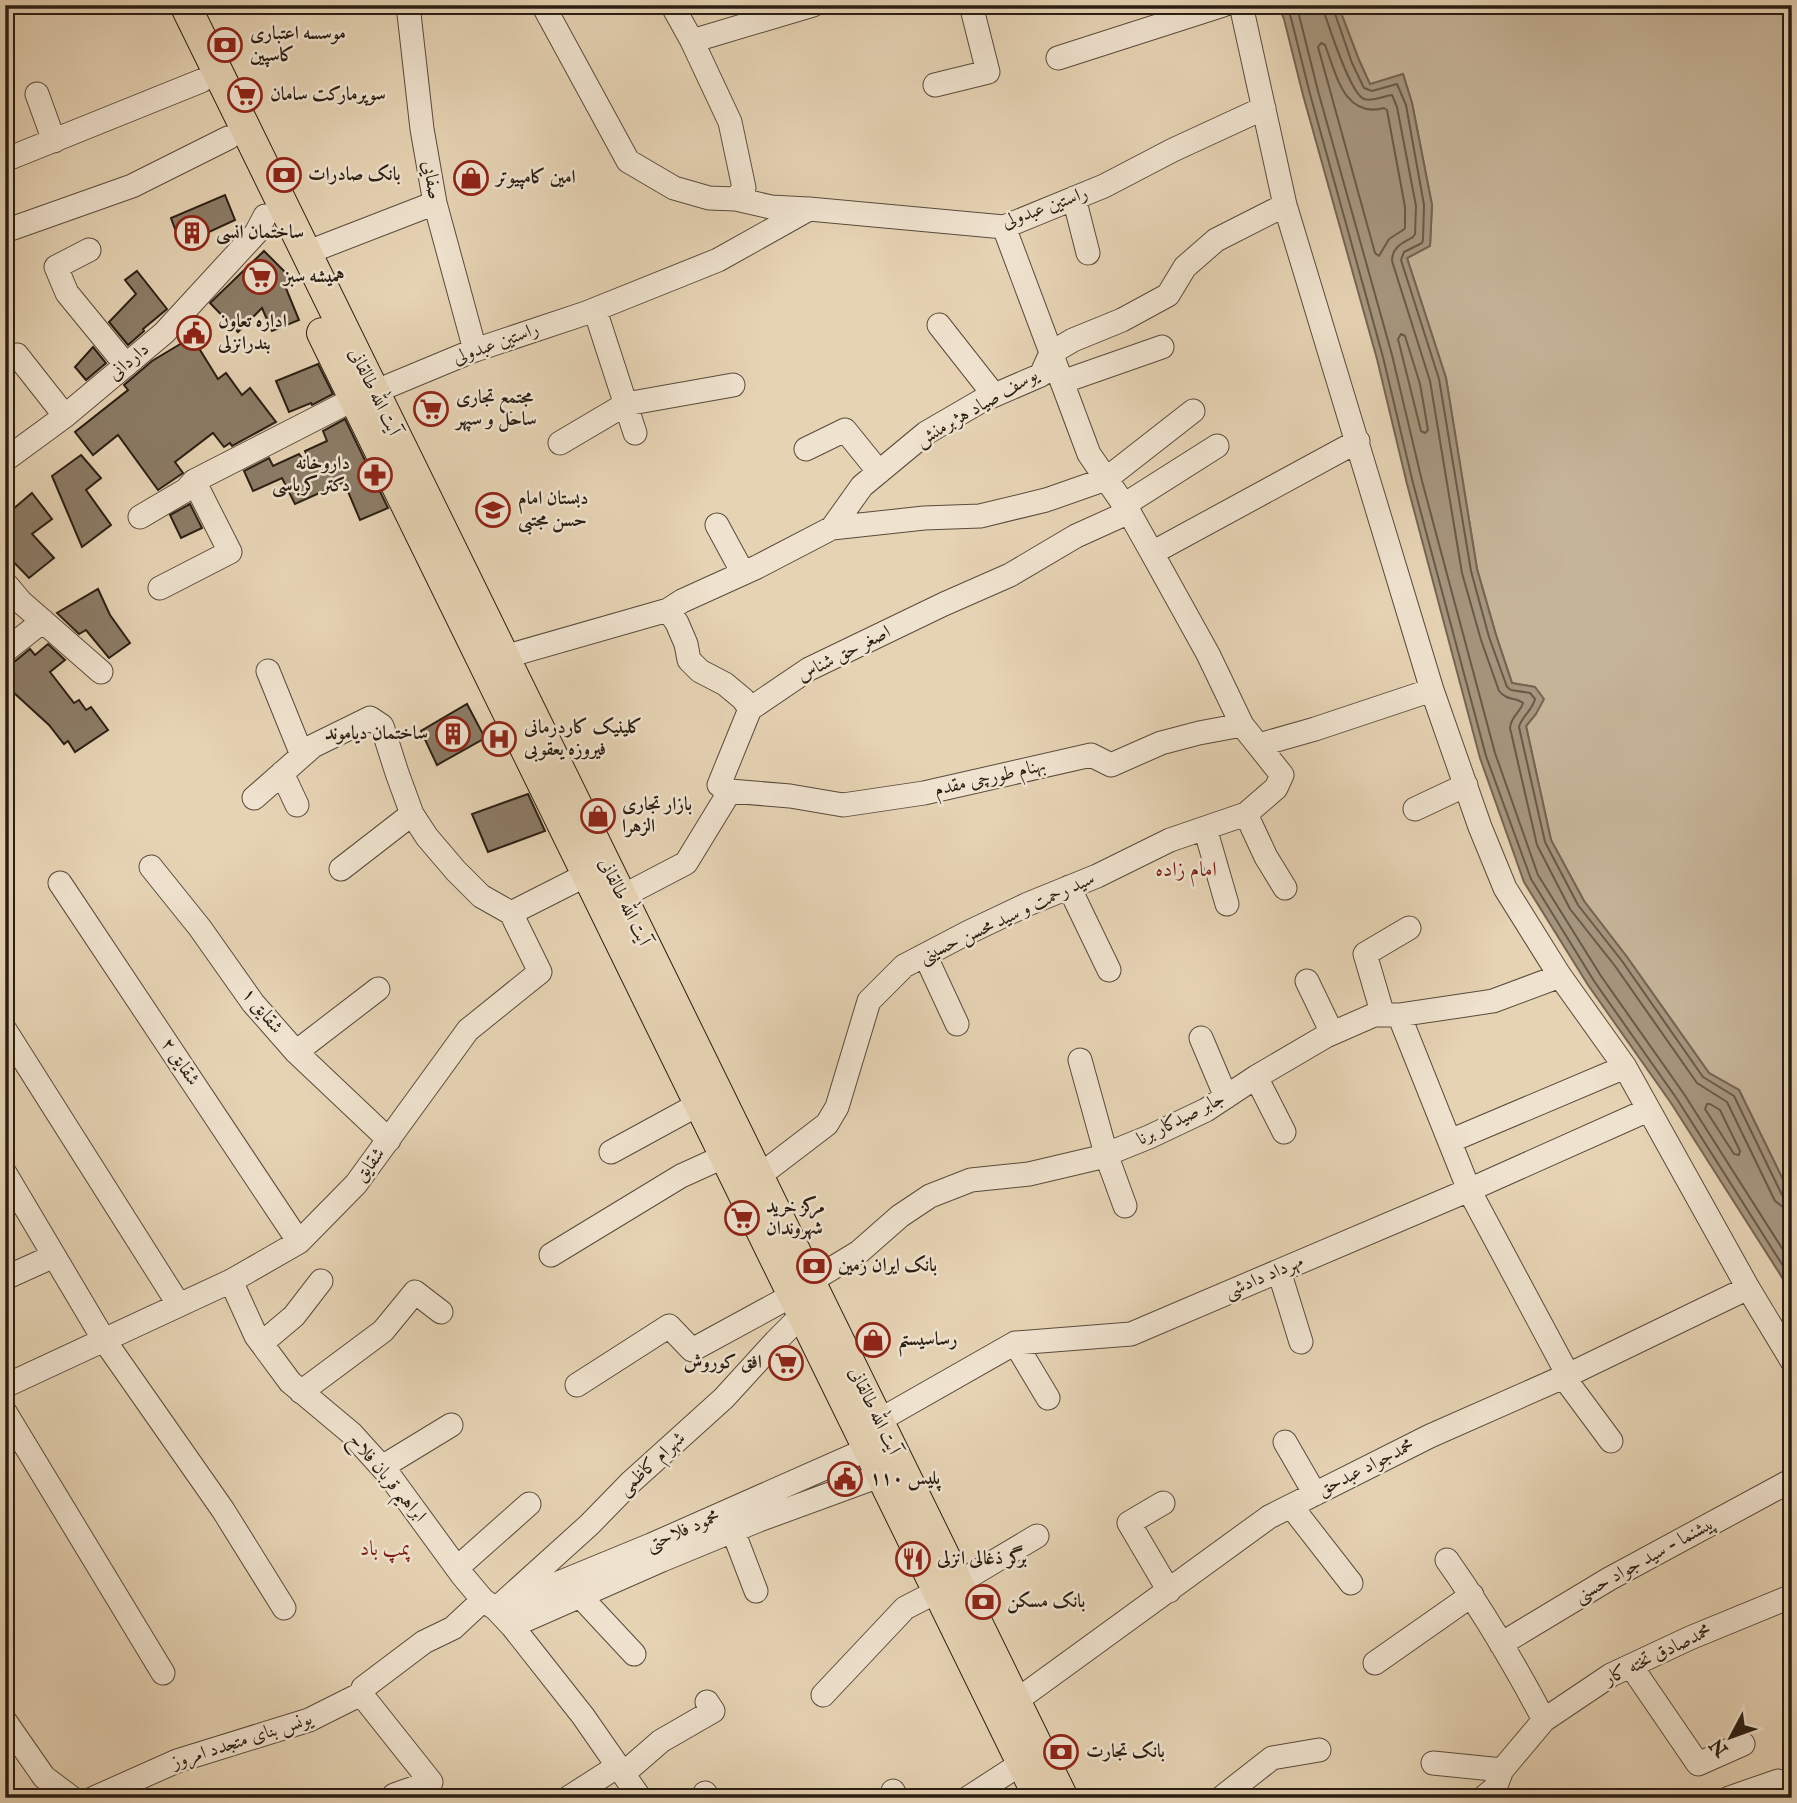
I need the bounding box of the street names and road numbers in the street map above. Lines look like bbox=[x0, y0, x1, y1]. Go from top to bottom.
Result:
street label: صفایی bbox=[416, 159, 446, 201]
street label: راستین عبدولی bbox=[999, 181, 1091, 235]
street label: راستین عبدولی bbox=[450, 317, 542, 371]
street label: داردانی bbox=[103, 338, 155, 386]
street label: آیت الله طالقانی bbox=[342, 342, 410, 442]
street label: یوسف صیاد هژبرمنش bbox=[912, 363, 1044, 453]
street label: اصغر حق شناس bbox=[793, 620, 895, 688]
street label: بهنام طورچی مقدم bbox=[932, 754, 1049, 805]
street label: آیت الله طالقانی bbox=[592, 852, 660, 952]
street label: سید رحمت و سید محسن حسینی bbox=[915, 867, 1099, 969]
street label: شقایق ۱ bbox=[236, 983, 288, 1039]
street label: شقایق ۲ bbox=[155, 1033, 205, 1091]
street label: جابر صیدکار برنا bbox=[1133, 1087, 1229, 1151]
street label: شقایق bbox=[349, 1143, 391, 1187]
street label: مهرداد دادشی bbox=[1221, 1250, 1307, 1304]
street label: آیت الله طالقانی bbox=[842, 1361, 910, 1461]
street label: شهرام کاظمی bbox=[613, 1427, 693, 1504]
street label: ابراهیم قربان فلاح bbox=[338, 1429, 431, 1531]
street label: محمدجواد عبدحق bbox=[1314, 1433, 1419, 1503]
street label: محمود فلاحتی bbox=[642, 1505, 724, 1557]
street label: پیشنما - سید جواد حسنی bbox=[1570, 1511, 1720, 1609]
street label: محمدصادق تخته کار bbox=[1599, 1619, 1716, 1692]
street label: یونس بنای متجدد امروز bbox=[167, 1707, 317, 1776]

